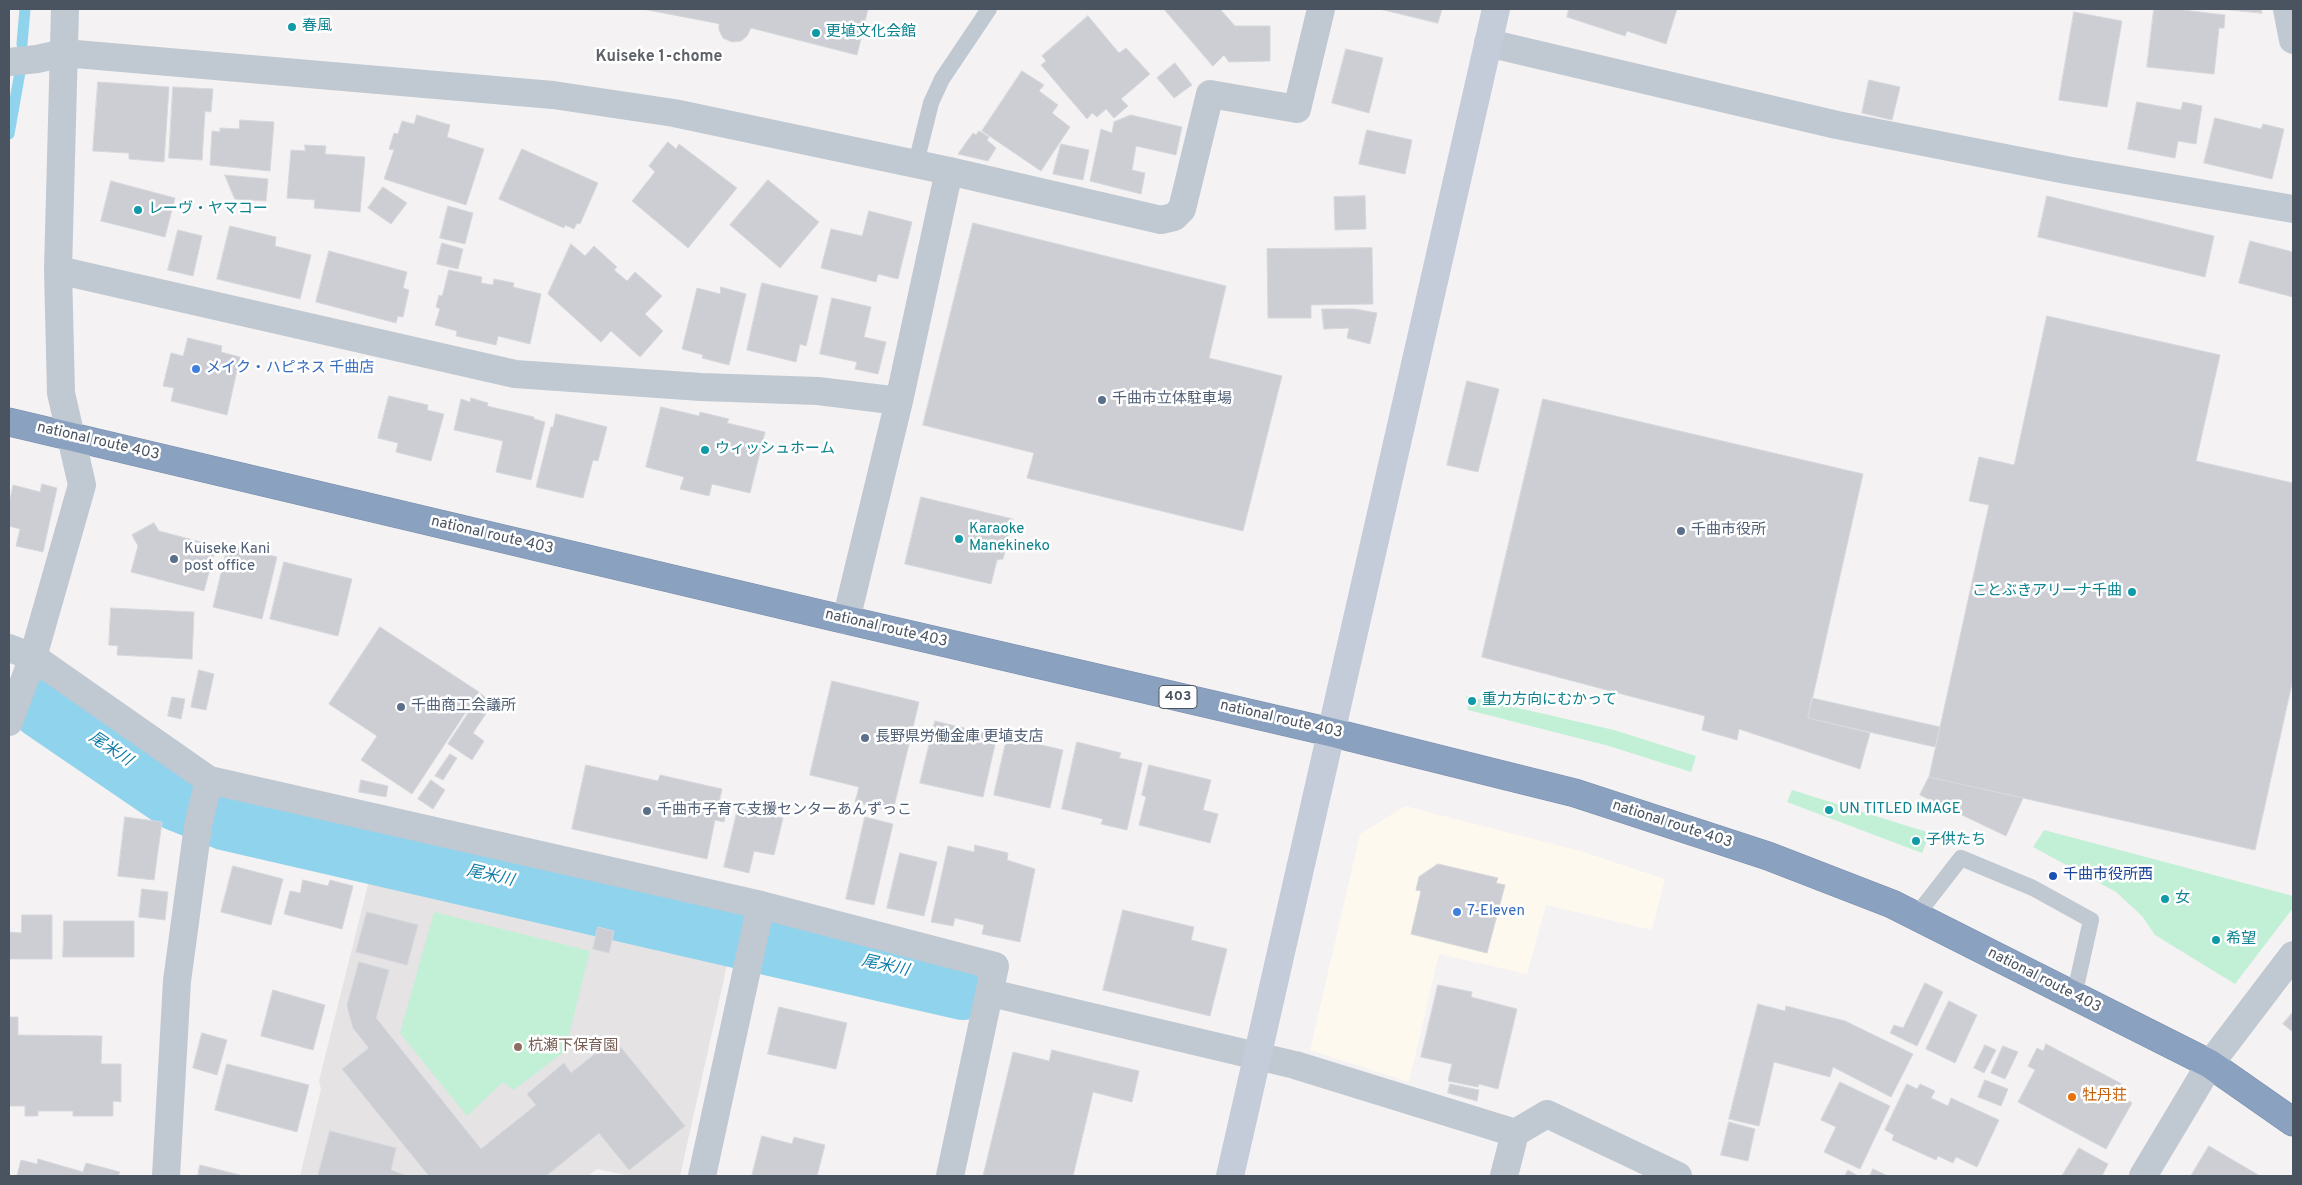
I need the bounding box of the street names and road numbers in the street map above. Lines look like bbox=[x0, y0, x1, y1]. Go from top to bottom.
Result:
street label: national route 403 bbox=[35, 419, 161, 465]
street label: national route 403 bbox=[429, 513, 555, 559]
street label: national route 403 bbox=[823, 606, 949, 652]
road number: 403 bbox=[1159, 686, 1197, 709]
street label: national route 403 bbox=[1218, 697, 1344, 743]
street label: national route 403 bbox=[1610, 797, 1734, 853]
street label: national route 403 bbox=[1984, 945, 2104, 1017]

